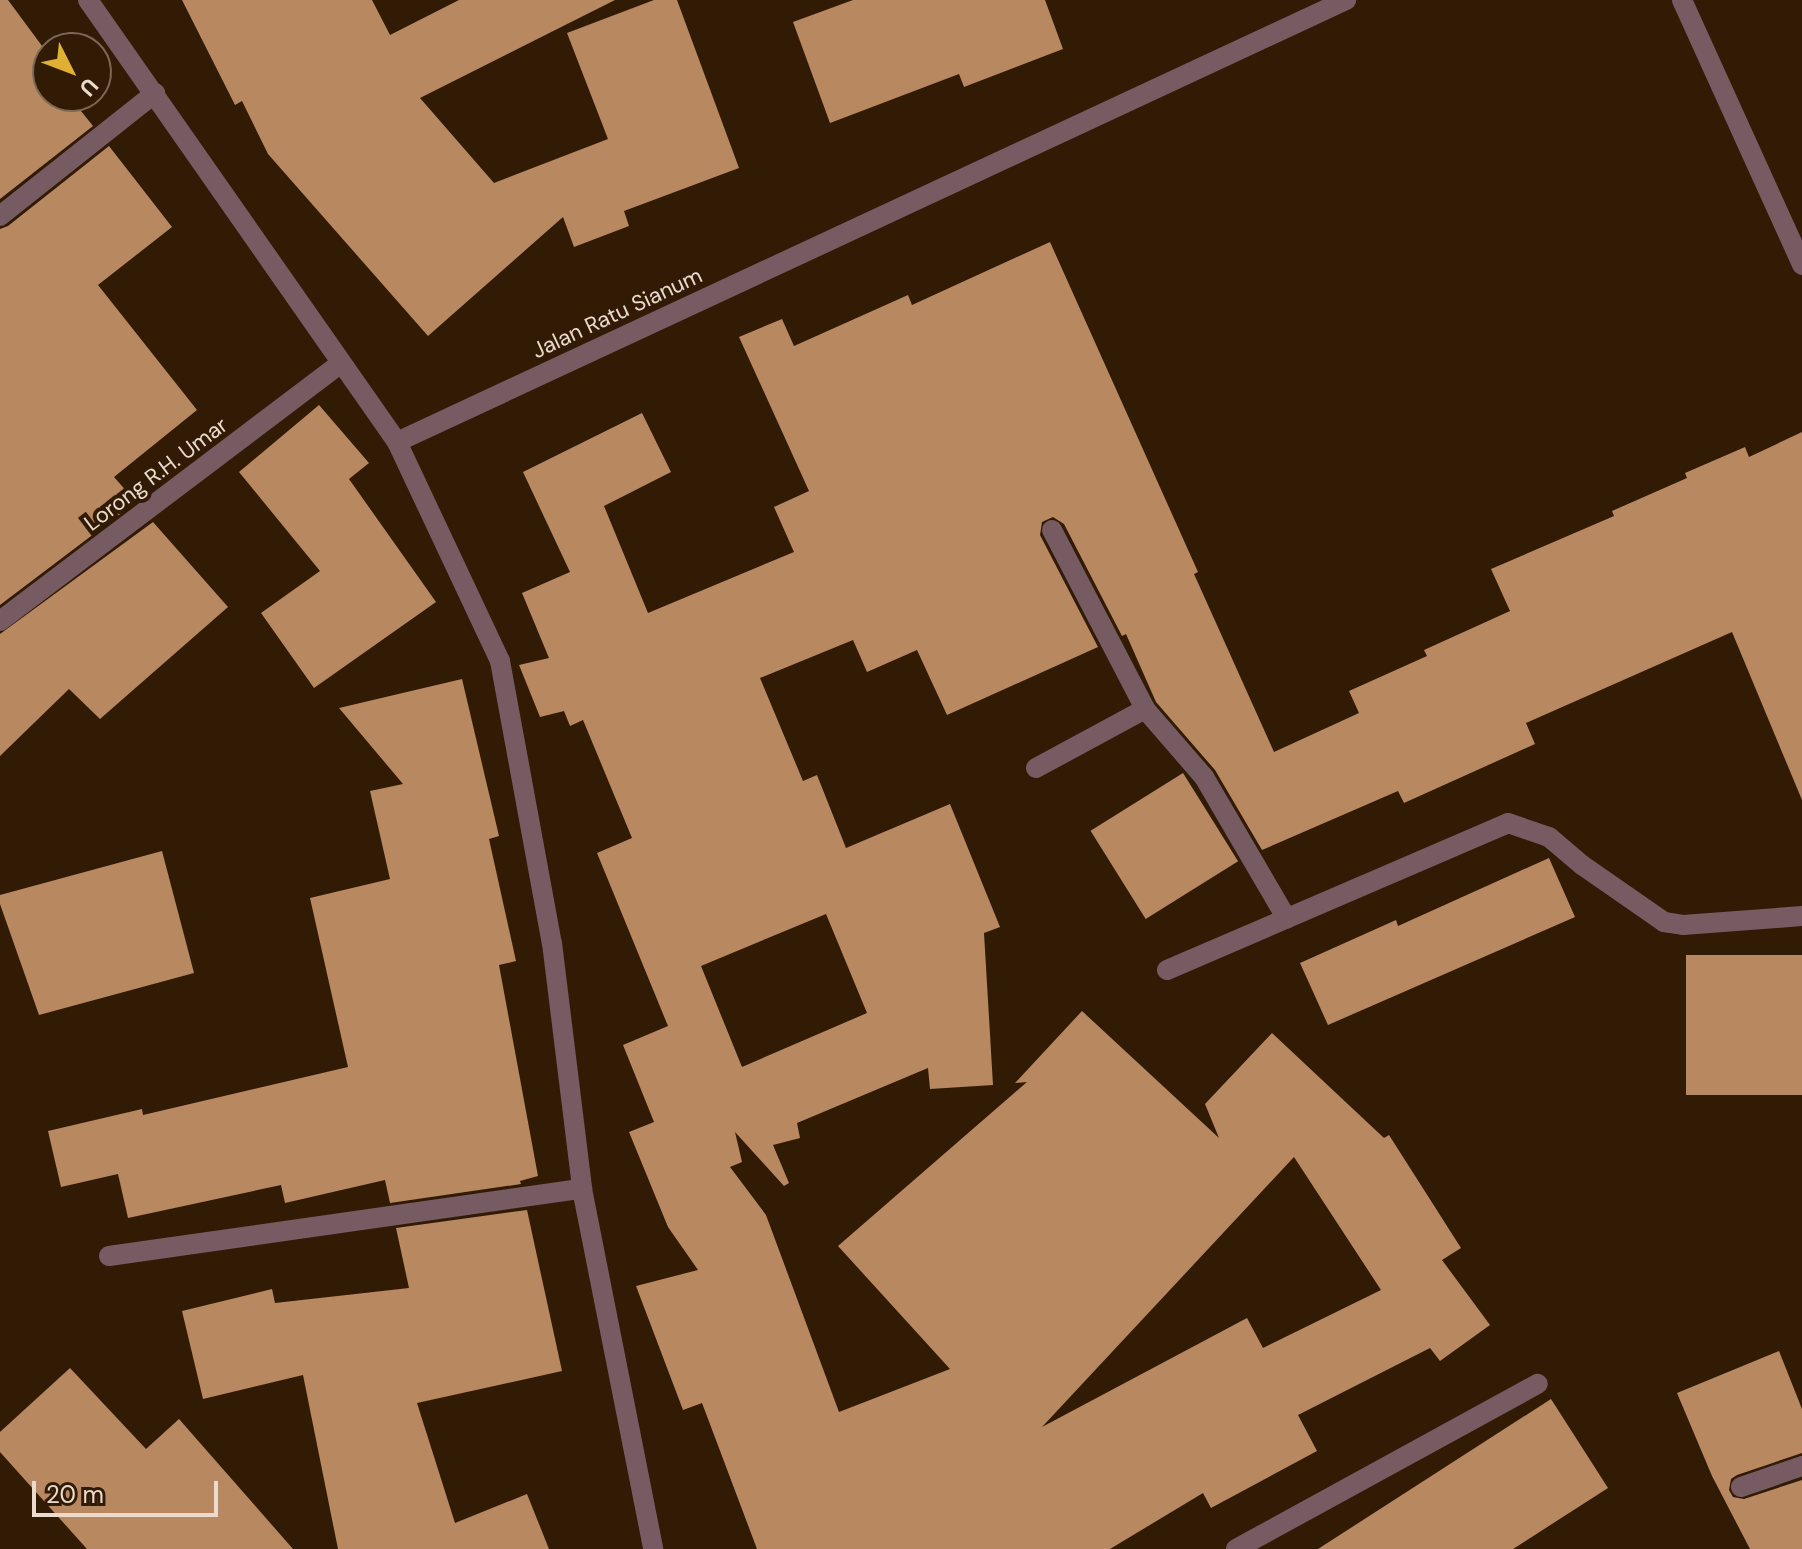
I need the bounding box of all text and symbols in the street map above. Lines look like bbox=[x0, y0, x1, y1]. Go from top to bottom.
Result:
north arrow bbox=[32, 32, 112, 112]
text: U bbox=[73, 72, 105, 102]
street label: Jalan Ratu Sianum bbox=[528, 262, 706, 364]
street label: Lorong R.H. Umar bbox=[79, 412, 233, 536]
scale bar bbox=[36, 1465, 222, 1515]
text: 20 m bbox=[46, 1479, 104, 1510]

